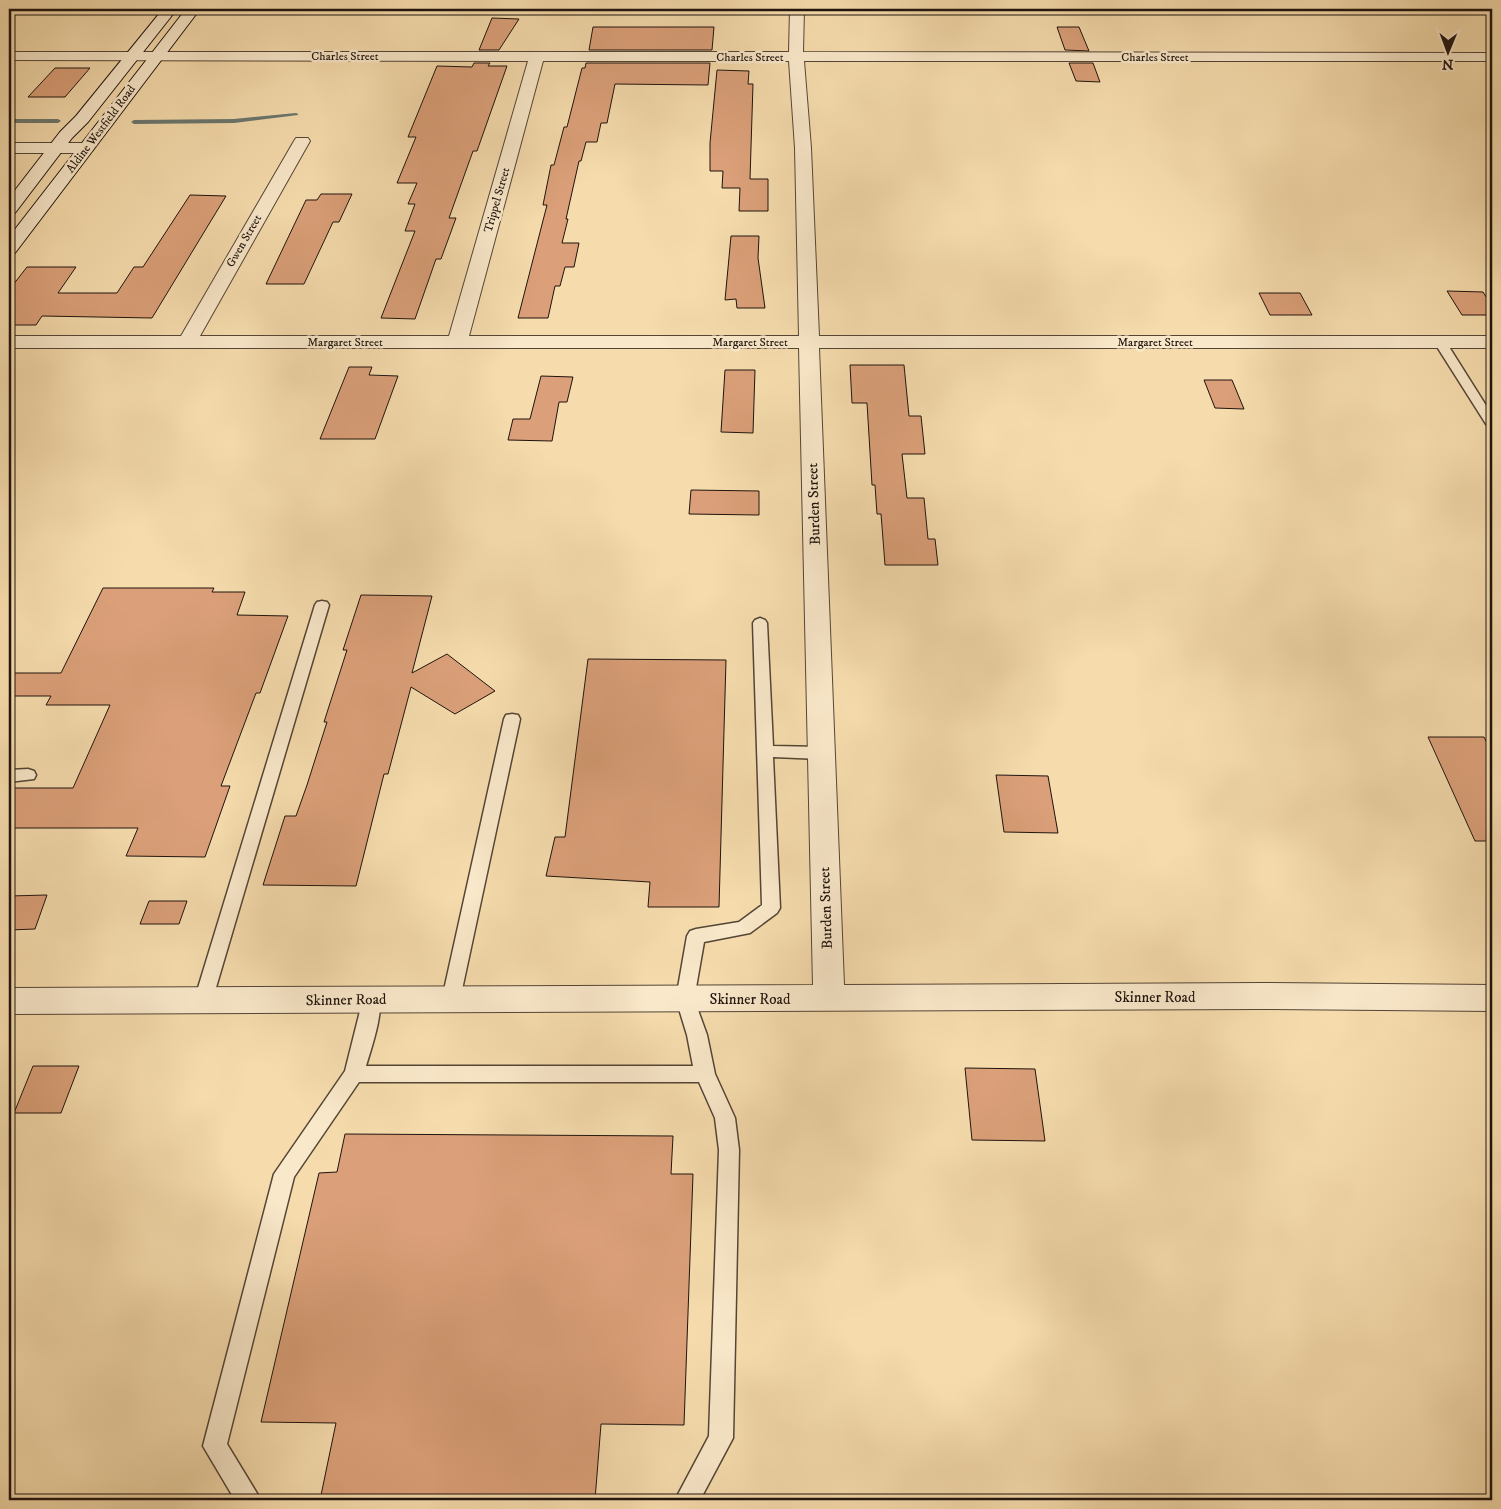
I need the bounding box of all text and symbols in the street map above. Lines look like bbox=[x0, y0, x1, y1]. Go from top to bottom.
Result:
north arrow bbox=[1424, 28, 1474, 78]
street label: Charles Street bbox=[311, 49, 379, 64]
street label: Charles Street bbox=[716, 50, 784, 65]
street label: Charles Street bbox=[1121, 50, 1189, 65]
text: N bbox=[1441, 55, 1454, 73]
street label: Aldine Westfield Road bbox=[63, 82, 139, 176]
street label: Trippel Street bbox=[481, 166, 513, 234]
street label: Gwen Street bbox=[223, 212, 265, 270]
street label: Margaret Street bbox=[307, 335, 383, 350]
street label: Margaret Street bbox=[712, 335, 788, 350]
street label: Margaret Street bbox=[1117, 335, 1193, 350]
street label: Burden Street bbox=[803, 462, 825, 546]
street label: Burden Street bbox=[815, 866, 837, 950]
street label: Skinner Road bbox=[1115, 988, 1196, 1007]
street label: Skinner Road bbox=[305, 990, 387, 1010]
street label: Skinner Road bbox=[710, 990, 791, 1009]

